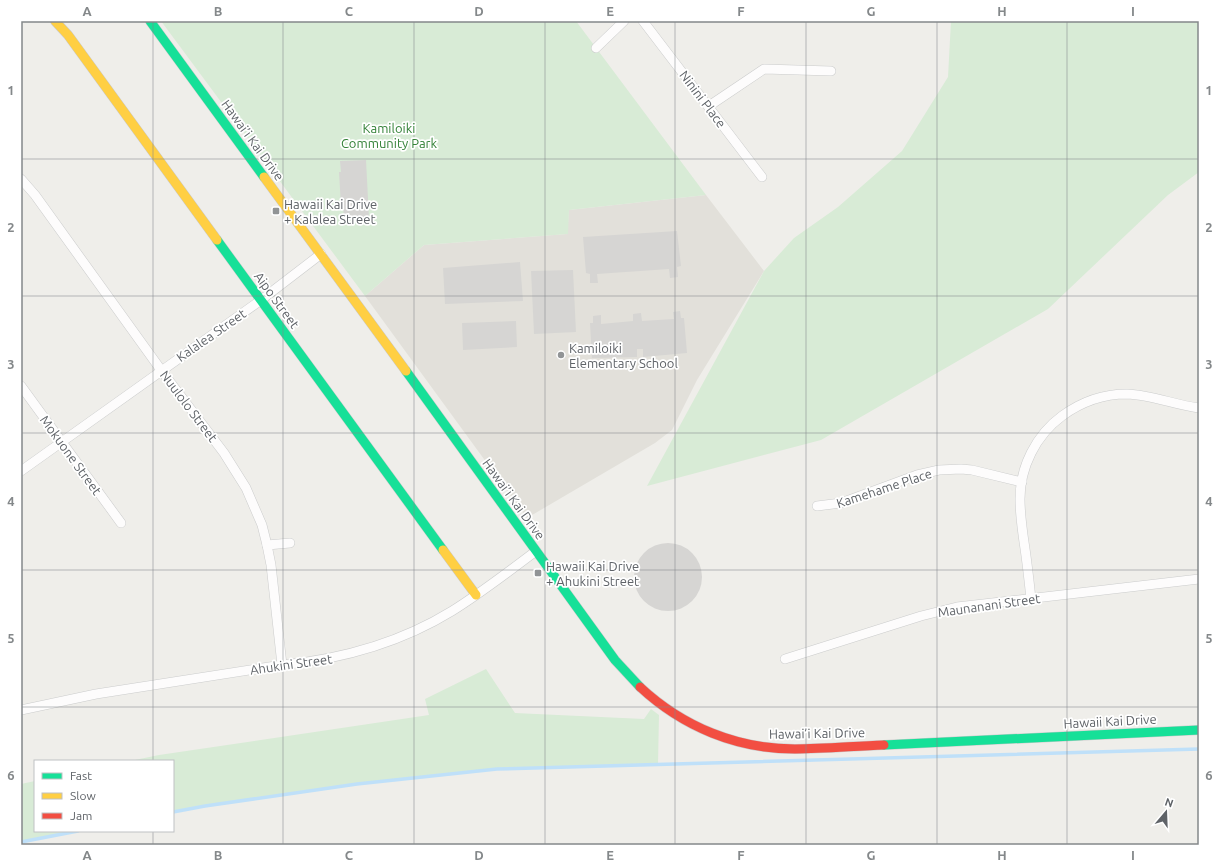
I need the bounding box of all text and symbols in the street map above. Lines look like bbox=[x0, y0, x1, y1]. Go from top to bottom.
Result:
text: A bbox=[82, 4, 92, 18]
text: B bbox=[214, 4, 223, 18]
text: C bbox=[345, 4, 354, 18]
text: D bbox=[474, 4, 484, 18]
text: E bbox=[606, 4, 614, 18]
text: F bbox=[737, 4, 745, 18]
text: G bbox=[867, 4, 876, 18]
text: H bbox=[997, 4, 1007, 18]
text: I bbox=[1131, 4, 1135, 18]
street label: Ninini Place bbox=[677, 68, 729, 130]
text: 1 bbox=[7, 83, 15, 97]
text: 1 bbox=[1205, 83, 1213, 97]
street label: Hawai’i Kai Drive bbox=[219, 97, 287, 183]
park label: Kamiloiki Community Park bbox=[341, 121, 438, 150]
place label: Hawaii Kai Drive + Kalalea Street bbox=[284, 197, 377, 226]
marker: Hawaii Kai Drive + Kalalea Street bbox=[271, 206, 281, 216]
text: 2 bbox=[7, 220, 15, 234]
text: 2 bbox=[1205, 220, 1213, 234]
street label: Aipo Street bbox=[252, 269, 302, 331]
street label: Kalalea Street bbox=[174, 306, 248, 364]
place label: Kamiloiki Elementary School bbox=[569, 341, 678, 370]
marker: Kamiloiki Elementary School bbox=[556, 350, 566, 360]
text: 3 bbox=[7, 357, 15, 371]
text: 3 bbox=[1205, 357, 1213, 371]
street label: Nuulolo Street bbox=[158, 368, 220, 444]
street label: Mokuone Street bbox=[38, 413, 104, 497]
street label: Hawai’i Kai Drive bbox=[480, 456, 548, 542]
street label: Kamehame Place bbox=[835, 466, 933, 510]
text: 4 bbox=[7, 494, 15, 508]
text: 4 bbox=[1205, 494, 1213, 508]
place label: Hawaii Kai Drive + Ahukini Street bbox=[546, 559, 639, 588]
marker: Hawaii Kai Drive + Ahukini Street bbox=[533, 568, 543, 578]
street label: Maunanani Street bbox=[937, 591, 1041, 619]
text: 5 bbox=[7, 631, 15, 645]
text: 5 bbox=[1205, 631, 1213, 645]
street label: Ahukini Street bbox=[249, 651, 333, 677]
street label: Hawaii Kai Drive bbox=[1063, 712, 1157, 730]
street label: Hawai’i Kai Drive bbox=[769, 725, 865, 741]
legend bbox=[34, 760, 174, 832]
text: 6 bbox=[7, 768, 15, 782]
text: 6 bbox=[1205, 768, 1213, 782]
text: Fast bbox=[70, 769, 92, 782]
text: Slow bbox=[70, 789, 96, 802]
north arrow bbox=[1146, 792, 1186, 832]
text: N bbox=[1163, 796, 1175, 810]
text: Jam bbox=[70, 809, 92, 822]
text: A bbox=[82, 848, 92, 862]
text: B bbox=[214, 848, 223, 862]
text: C bbox=[345, 848, 354, 862]
text: D bbox=[474, 848, 484, 862]
text: E bbox=[606, 848, 614, 862]
text: F bbox=[737, 848, 745, 862]
text: G bbox=[867, 848, 876, 862]
text: H bbox=[997, 848, 1007, 862]
text: I bbox=[1131, 848, 1135, 862]

